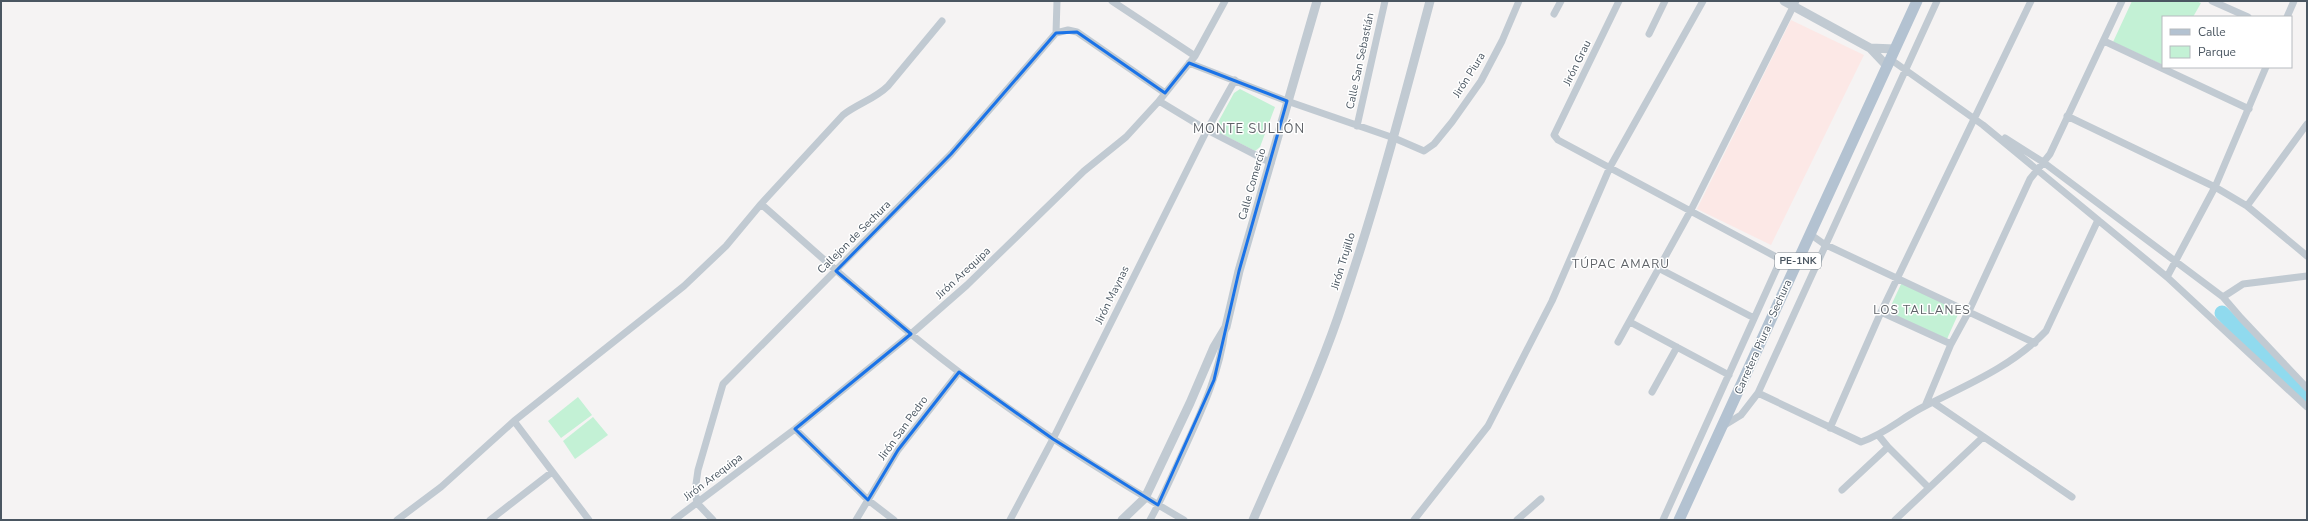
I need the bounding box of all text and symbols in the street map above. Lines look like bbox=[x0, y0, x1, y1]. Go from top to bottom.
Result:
street label: Calle San Sebastián bbox=[1342, 11, 1378, 111]
legend bbox=[2162, 16, 2292, 68]
text: Calle bbox=[2198, 24, 2226, 40]
street label: Jirón Grau bbox=[1559, 38, 1594, 89]
text: Parque bbox=[2198, 44, 2236, 60]
street label: Jirón Piura bbox=[1449, 49, 1489, 101]
district label: MONTE SULLÓN bbox=[1193, 119, 1305, 138]
street label: Calle Comercio bbox=[1235, 146, 1269, 222]
street label: Callejon de Sechura bbox=[814, 197, 894, 277]
street label: Jirón Trujillo bbox=[1327, 231, 1359, 292]
street label: Jirón Arequipa bbox=[931, 243, 994, 303]
road number: PE-1NK bbox=[1775, 253, 1821, 269]
district label: TÚPAC AMARU bbox=[1572, 256, 1670, 272]
street label: Jirón Maynas bbox=[1091, 263, 1133, 328]
street label: Carretera Piura - Sechura bbox=[1731, 277, 1795, 397]
district label: LOS TALLANES bbox=[1873, 302, 1971, 318]
street label: Jirón San Pedro bbox=[874, 393, 931, 464]
street label: Jirón Arequipa bbox=[680, 450, 746, 505]

